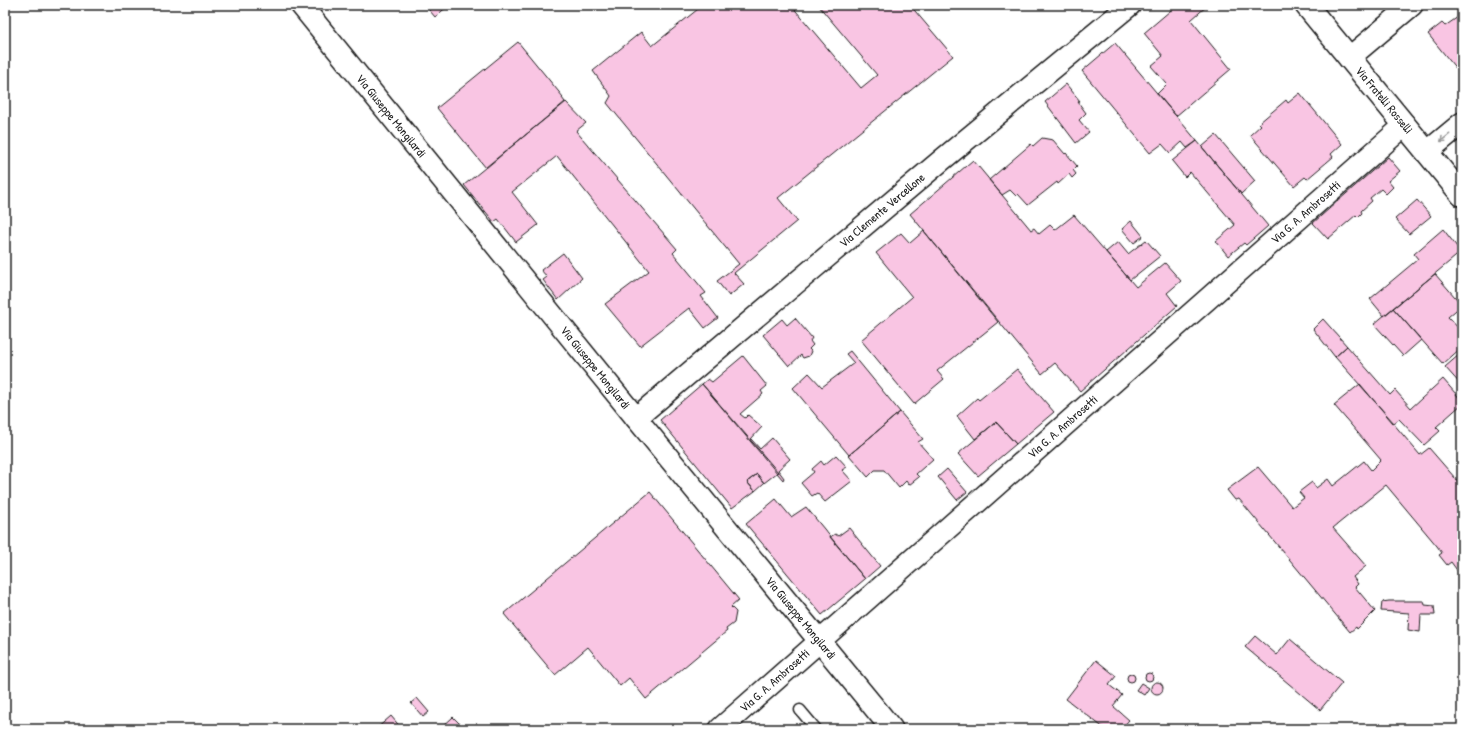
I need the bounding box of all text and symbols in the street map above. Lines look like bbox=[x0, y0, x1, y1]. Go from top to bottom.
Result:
street label: Via Fratelli Rosselli bbox=[1352, 62, 1417, 137]
street label: Via Giuseppe Mongilardi bbox=[352, 70, 430, 161]
one-way arrow bbox=[1439, 133, 1450, 142]
street label: Via Clemente Vercellone bbox=[835, 169, 928, 251]
street label: Via G. A. Ambrosetti bbox=[1267, 177, 1344, 248]
street label: Via Giuseppe Mongilardi bbox=[557, 322, 635, 413]
street label: Via G. A. Ambrosetti bbox=[1024, 391, 1101, 462]
street label: Via Giuseppe Mongilardi bbox=[762, 573, 840, 663]
street label: Via G. A. Ambrosetti bbox=[736, 645, 813, 716]

